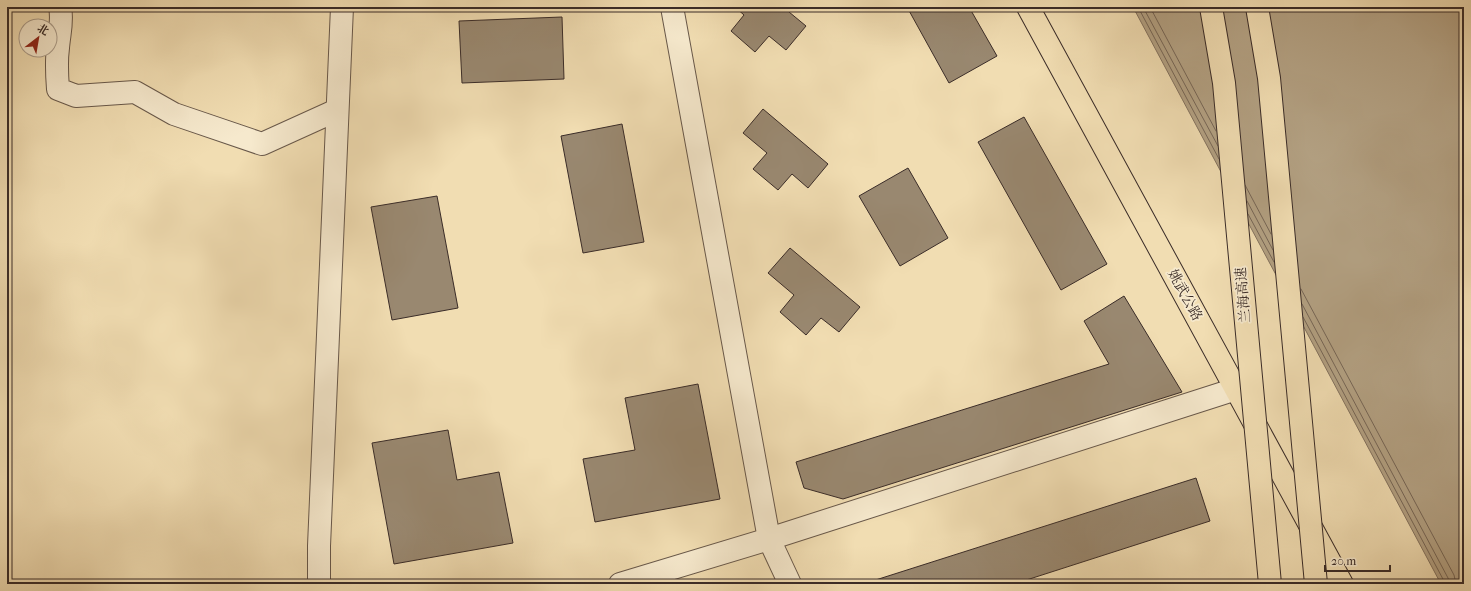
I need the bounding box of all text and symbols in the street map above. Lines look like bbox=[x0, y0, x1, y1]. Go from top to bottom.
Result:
north arrow bbox=[18, 18, 58, 58]
text: 北 bbox=[35, 21, 51, 38]
street label: 姚武公路 bbox=[1164, 266, 1206, 324]
street label: 兰海高速 bbox=[1232, 266, 1254, 324]
scale bar bbox=[1325, 547, 1390, 573]
text: 20 m bbox=[1331, 554, 1356, 568]

